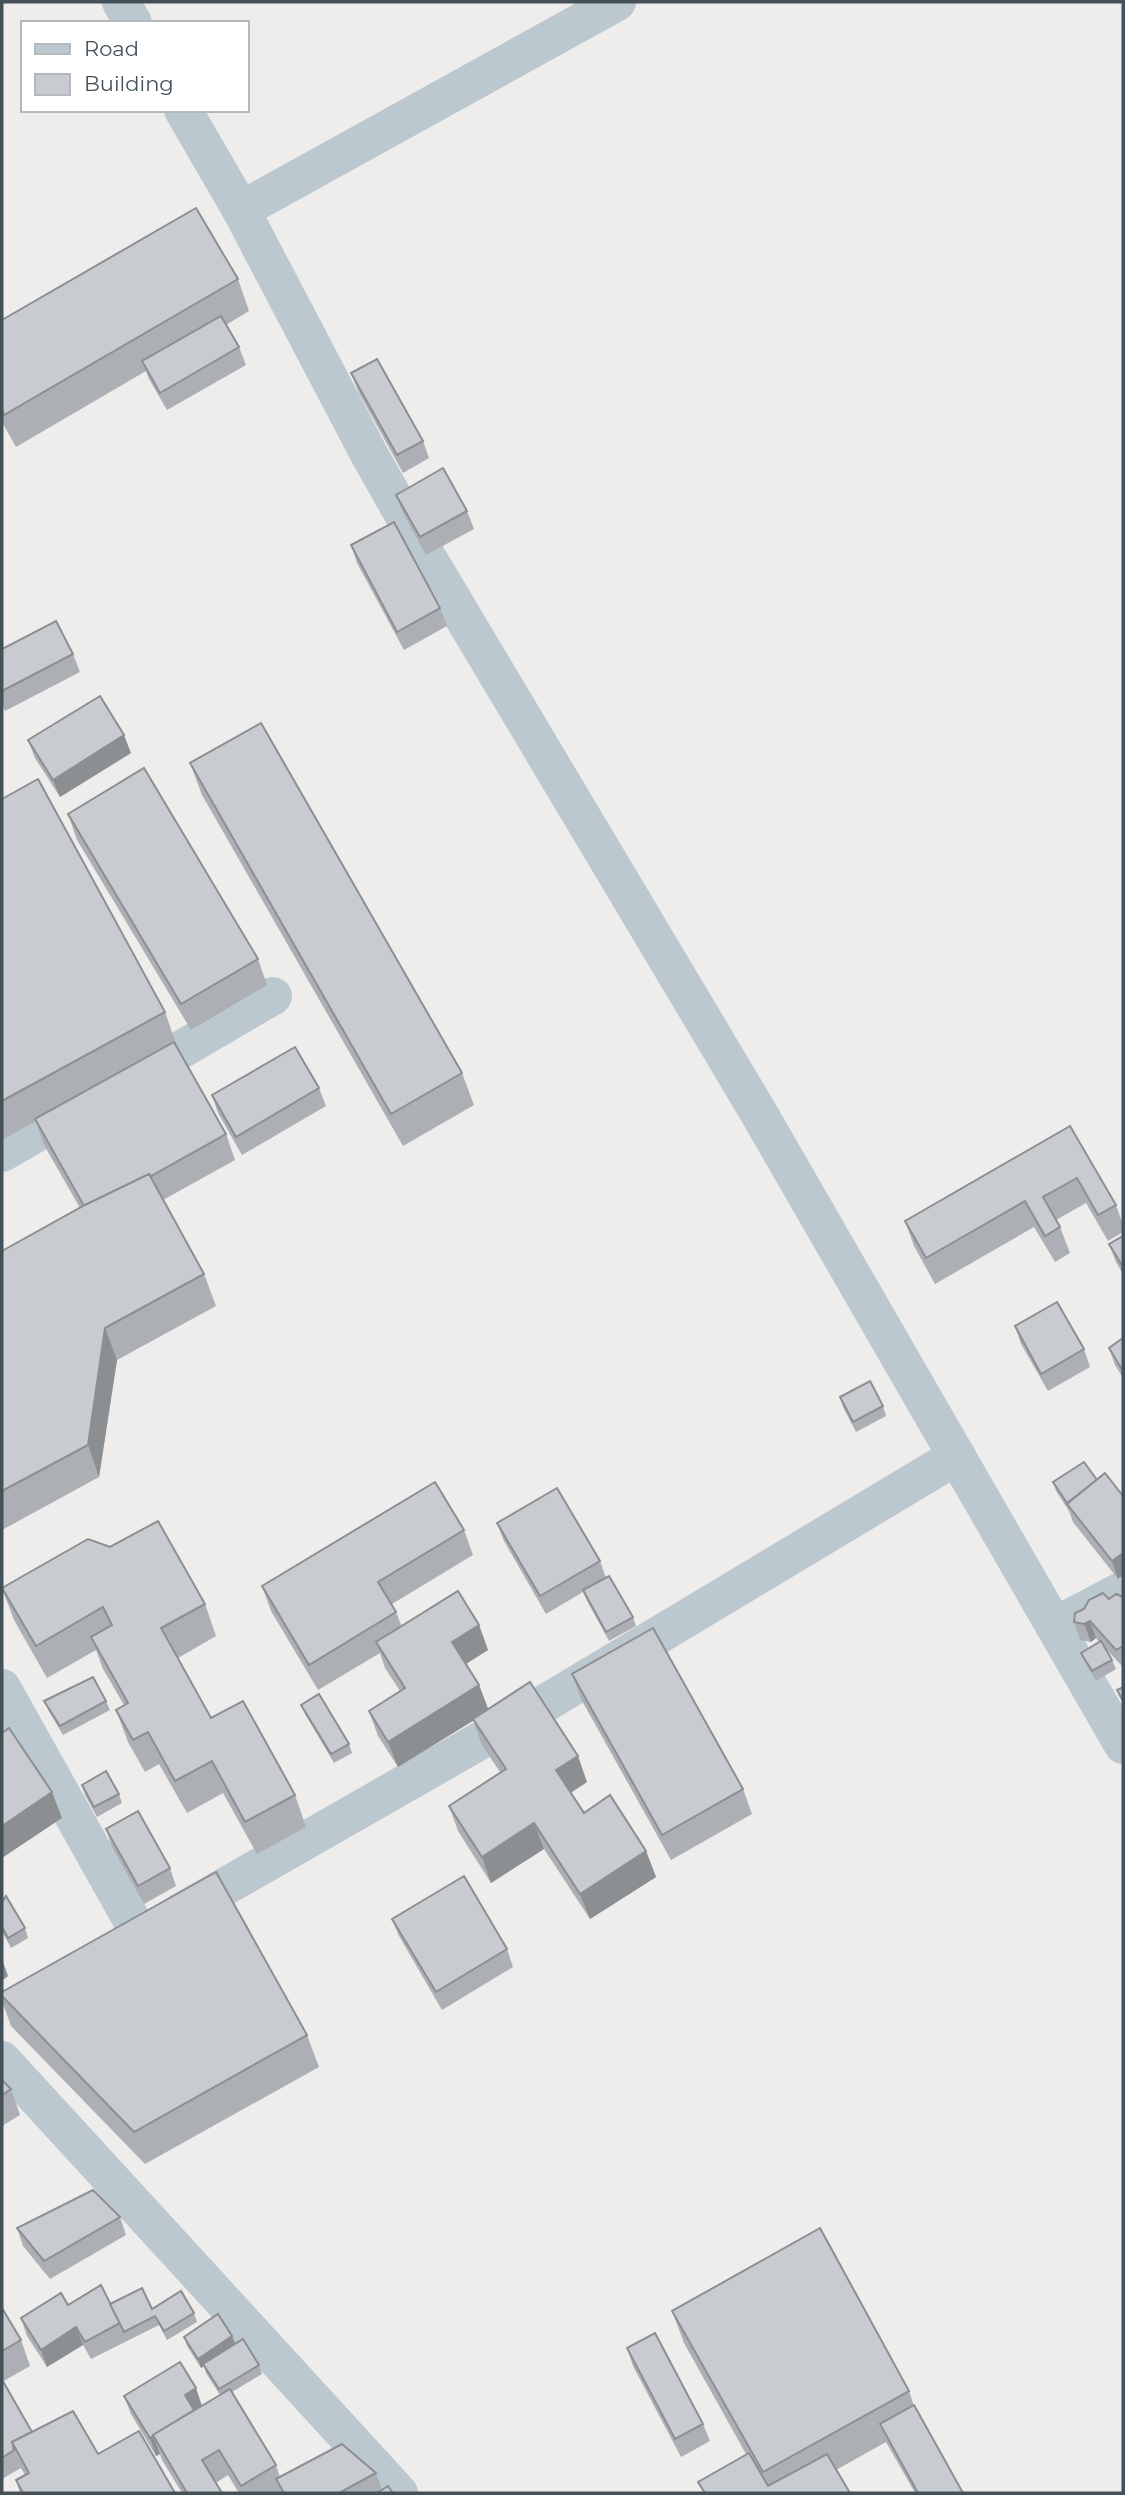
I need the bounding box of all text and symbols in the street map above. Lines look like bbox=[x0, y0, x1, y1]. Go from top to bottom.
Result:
legend bbox=[21, 21, 248, 112]
text: Road bbox=[84, 36, 139, 61]
text: Building bbox=[84, 71, 174, 96]

